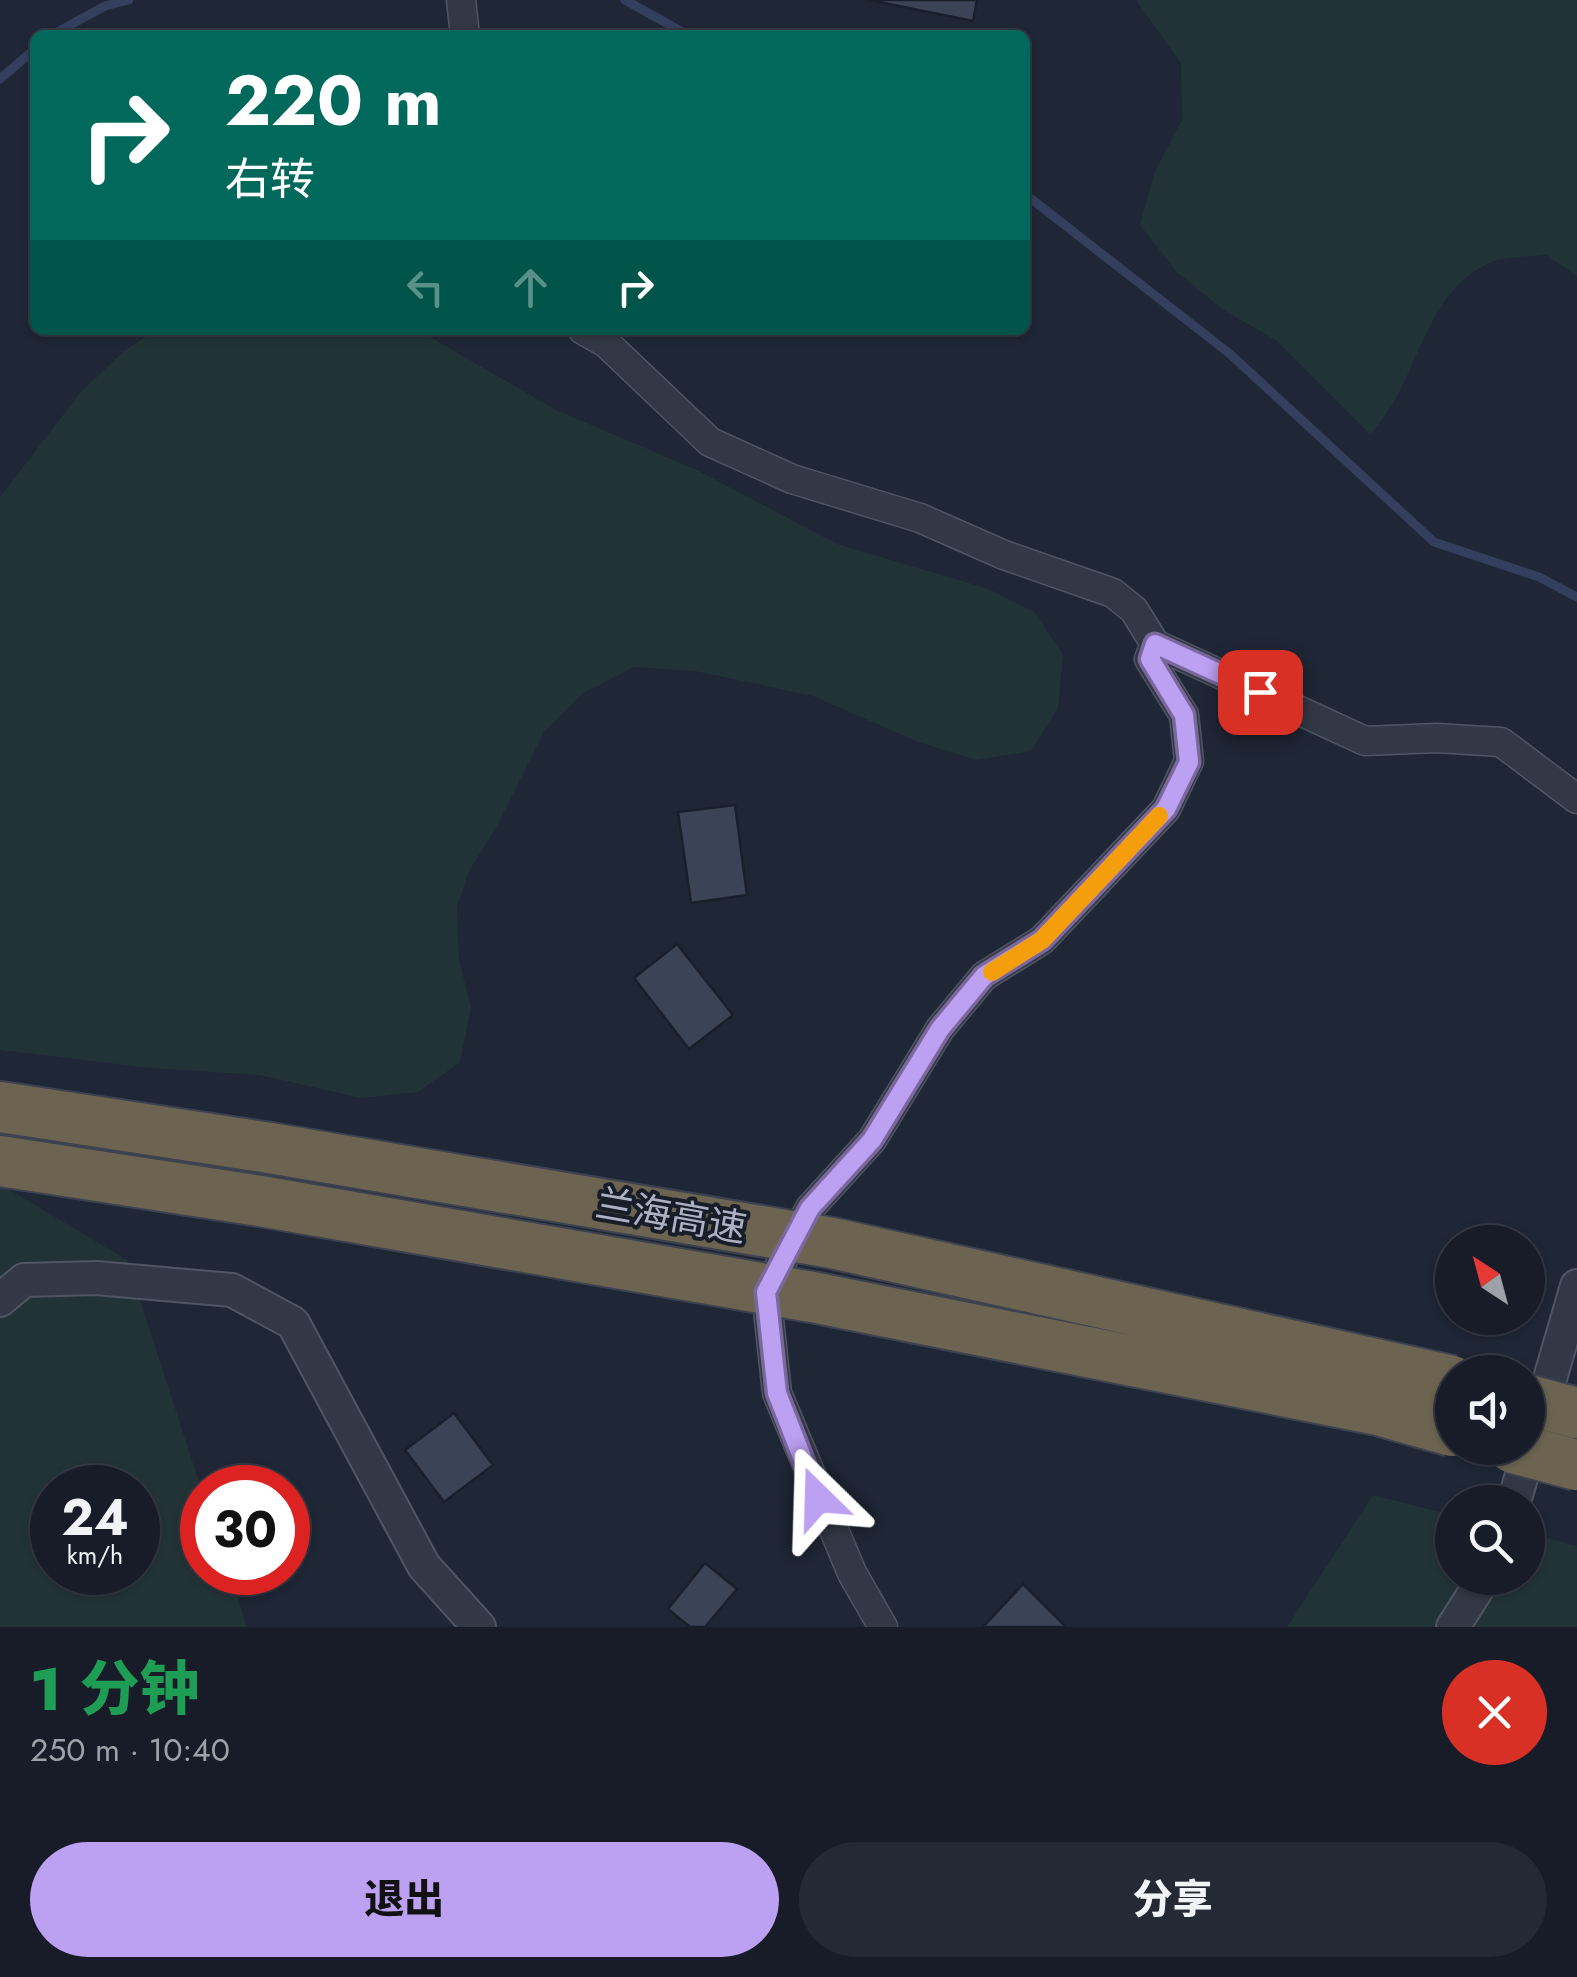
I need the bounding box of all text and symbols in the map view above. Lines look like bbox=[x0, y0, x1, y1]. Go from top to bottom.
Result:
text: 220 m bbox=[225, 50, 442, 151]
icon: right bbox=[60, 70, 190, 200]
text: 右转 bbox=[225, 147, 315, 212]
icon: left bbox=[398, 260, 453, 315]
icon: ahead bbox=[503, 260, 558, 315]
icon: right bbox=[608, 260, 663, 315]
pin bbox=[1218, 650, 1303, 735]
icon: arrive bbox=[1233, 665, 1288, 720]
street label: 兰海高速 bbox=[591, 1175, 751, 1256]
north arrow bbox=[1435, 1225, 1545, 1335]
map controls bbox=[1435, 1225, 1545, 1595]
button: sound bbox=[1435, 1355, 1545, 1465]
position arrow bbox=[766, 1446, 870, 1550]
speed limit sign: 30 bbox=[180, 1465, 310, 1595]
text: 24 bbox=[61, 1481, 129, 1554]
button: search bbox=[1435, 1485, 1545, 1595]
text: km/h bbox=[67, 1537, 123, 1573]
text: 1 分钟 bbox=[30, 1646, 200, 1733]
button: close bbox=[1442, 1660, 1547, 1765]
text: 250 m · 10:40 bbox=[30, 1727, 230, 1773]
button: 退出 bbox=[30, 1842, 779, 1957]
button: 分享 bbox=[799, 1842, 1547, 1957]

